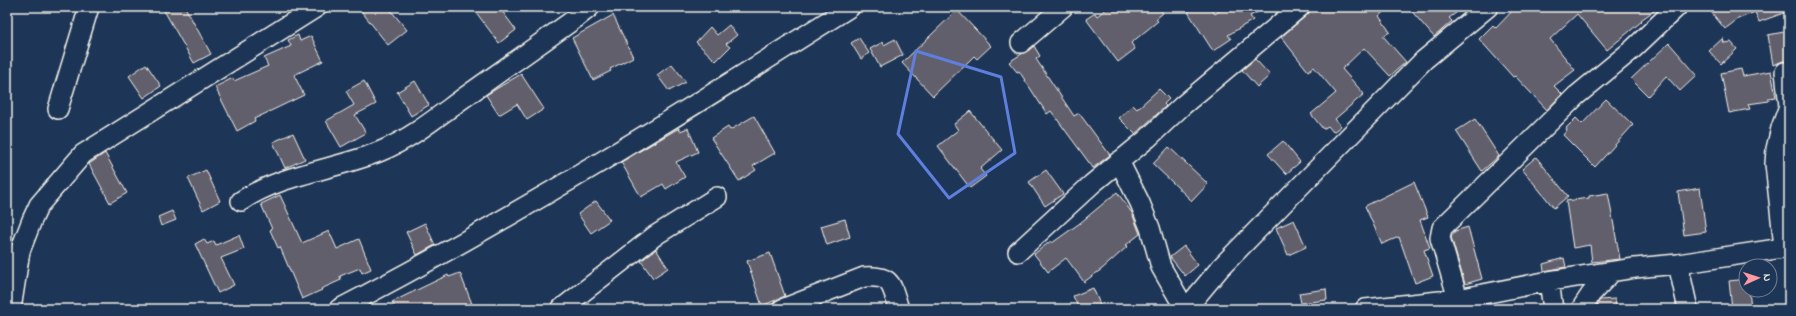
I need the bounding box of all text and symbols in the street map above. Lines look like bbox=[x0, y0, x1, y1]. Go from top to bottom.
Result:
north arrow bbox=[1738, 258, 1778, 298]
text: N bbox=[1759, 273, 1775, 282]

